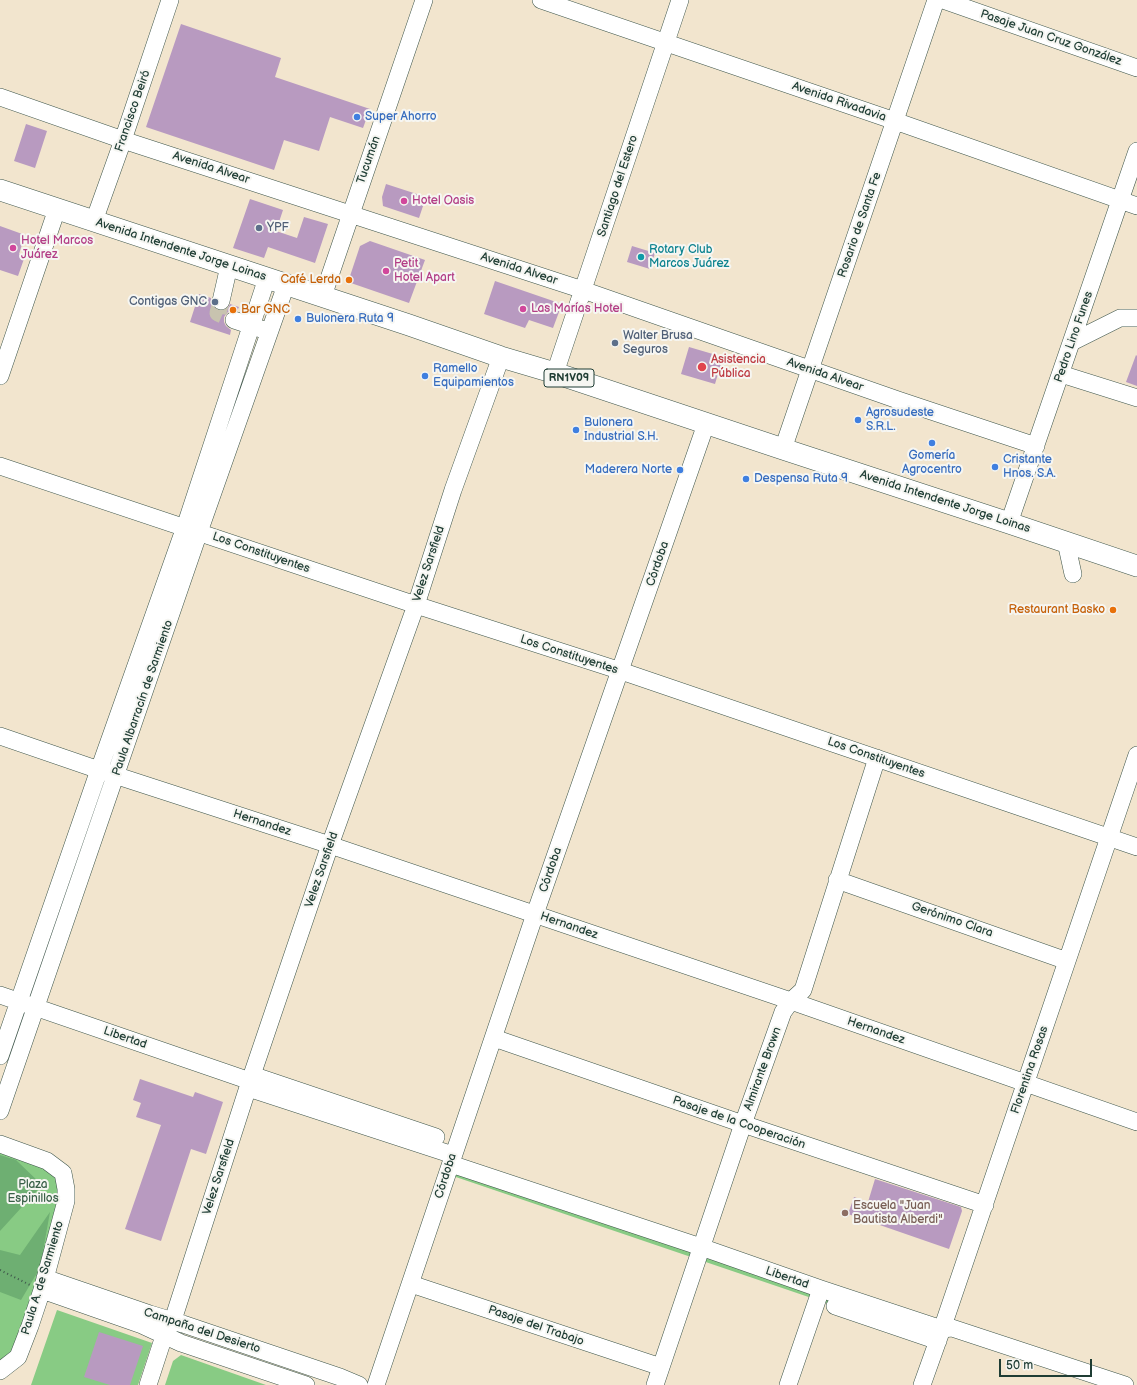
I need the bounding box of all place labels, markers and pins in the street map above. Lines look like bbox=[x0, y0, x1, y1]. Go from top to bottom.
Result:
place label: Super Ahorro bbox=[365, 110, 437, 124]
marker: Super Ahorro bbox=[352, 112, 362, 122]
place label: Hotel Oasis bbox=[412, 194, 474, 208]
marker: Hotel Oasis bbox=[399, 196, 409, 206]
place label: YPF bbox=[267, 221, 289, 235]
marker: YPF bbox=[254, 223, 264, 233]
place label: Hotel Marcos Juárez bbox=[21, 234, 93, 262]
marker: Hotel Marcos Juárez bbox=[8, 243, 18, 253]
place label: Rotary Club Marcos Juárez bbox=[649, 243, 729, 271]
marker: Rotary Club Marcos Juárez bbox=[636, 252, 646, 262]
place label: Petit Hotel Apart bbox=[394, 257, 455, 285]
marker: Petit Hotel Apart bbox=[381, 266, 391, 276]
place label: Café Lerda bbox=[281, 273, 341, 287]
marker: Café Lerda bbox=[344, 275, 354, 285]
place label: Contigas GNC bbox=[129, 295, 207, 309]
marker: Contigas GNC bbox=[210, 297, 220, 307]
place label: Las Marías Hotel bbox=[531, 302, 622, 316]
place label: Bar GNC bbox=[241, 303, 290, 317]
marker: Las Marías Hotel bbox=[518, 304, 528, 314]
marker: Bar GNC bbox=[228, 305, 238, 315]
place label: Bulonera Ruta 9 bbox=[306, 312, 394, 326]
marker: Bulonera Ruta 9 bbox=[293, 314, 303, 324]
place label: Walter Brusa Seguros bbox=[623, 329, 693, 357]
marker: Walter Brusa Seguros bbox=[610, 338, 620, 348]
place label: Asistencia Pública bbox=[711, 353, 766, 381]
marker: Asistencia Pública bbox=[696, 361, 708, 373]
place label: Ramello Equipamientos bbox=[433, 362, 514, 390]
marker: Ramello Equipamientos bbox=[420, 371, 430, 381]
place label: Agrosudeste S.R.L. bbox=[866, 406, 934, 434]
marker: Agrosudeste S.R.L. bbox=[853, 415, 863, 425]
place label: Bulonera Industrial S.H. bbox=[584, 416, 658, 444]
marker: Bulonera Industrial S.H. bbox=[571, 425, 581, 435]
marker: Gomería Agrocentro bbox=[927, 438, 937, 448]
place label: Gomería Agrocentro bbox=[902, 449, 962, 477]
place label: Cristante Hnos. S.A. bbox=[1003, 453, 1056, 481]
marker: Cristante Hnos. S.A. bbox=[990, 462, 1000, 472]
place label: Maderera Norte bbox=[585, 463, 672, 477]
marker: Maderera Norte bbox=[675, 465, 685, 475]
place label: Despensa Ruta 9 bbox=[754, 472, 848, 486]
marker: Despensa Ruta 9 bbox=[741, 474, 751, 484]
place label: Restaurant Basko bbox=[1009, 603, 1105, 617]
marker: Restaurant Basko bbox=[1108, 605, 1118, 615]
place label: Escuela "Juan Bautista Alberdi" bbox=[853, 1199, 943, 1227]
marker: Escuela "Juan Bautista Alberdi" bbox=[840, 1208, 850, 1218]

